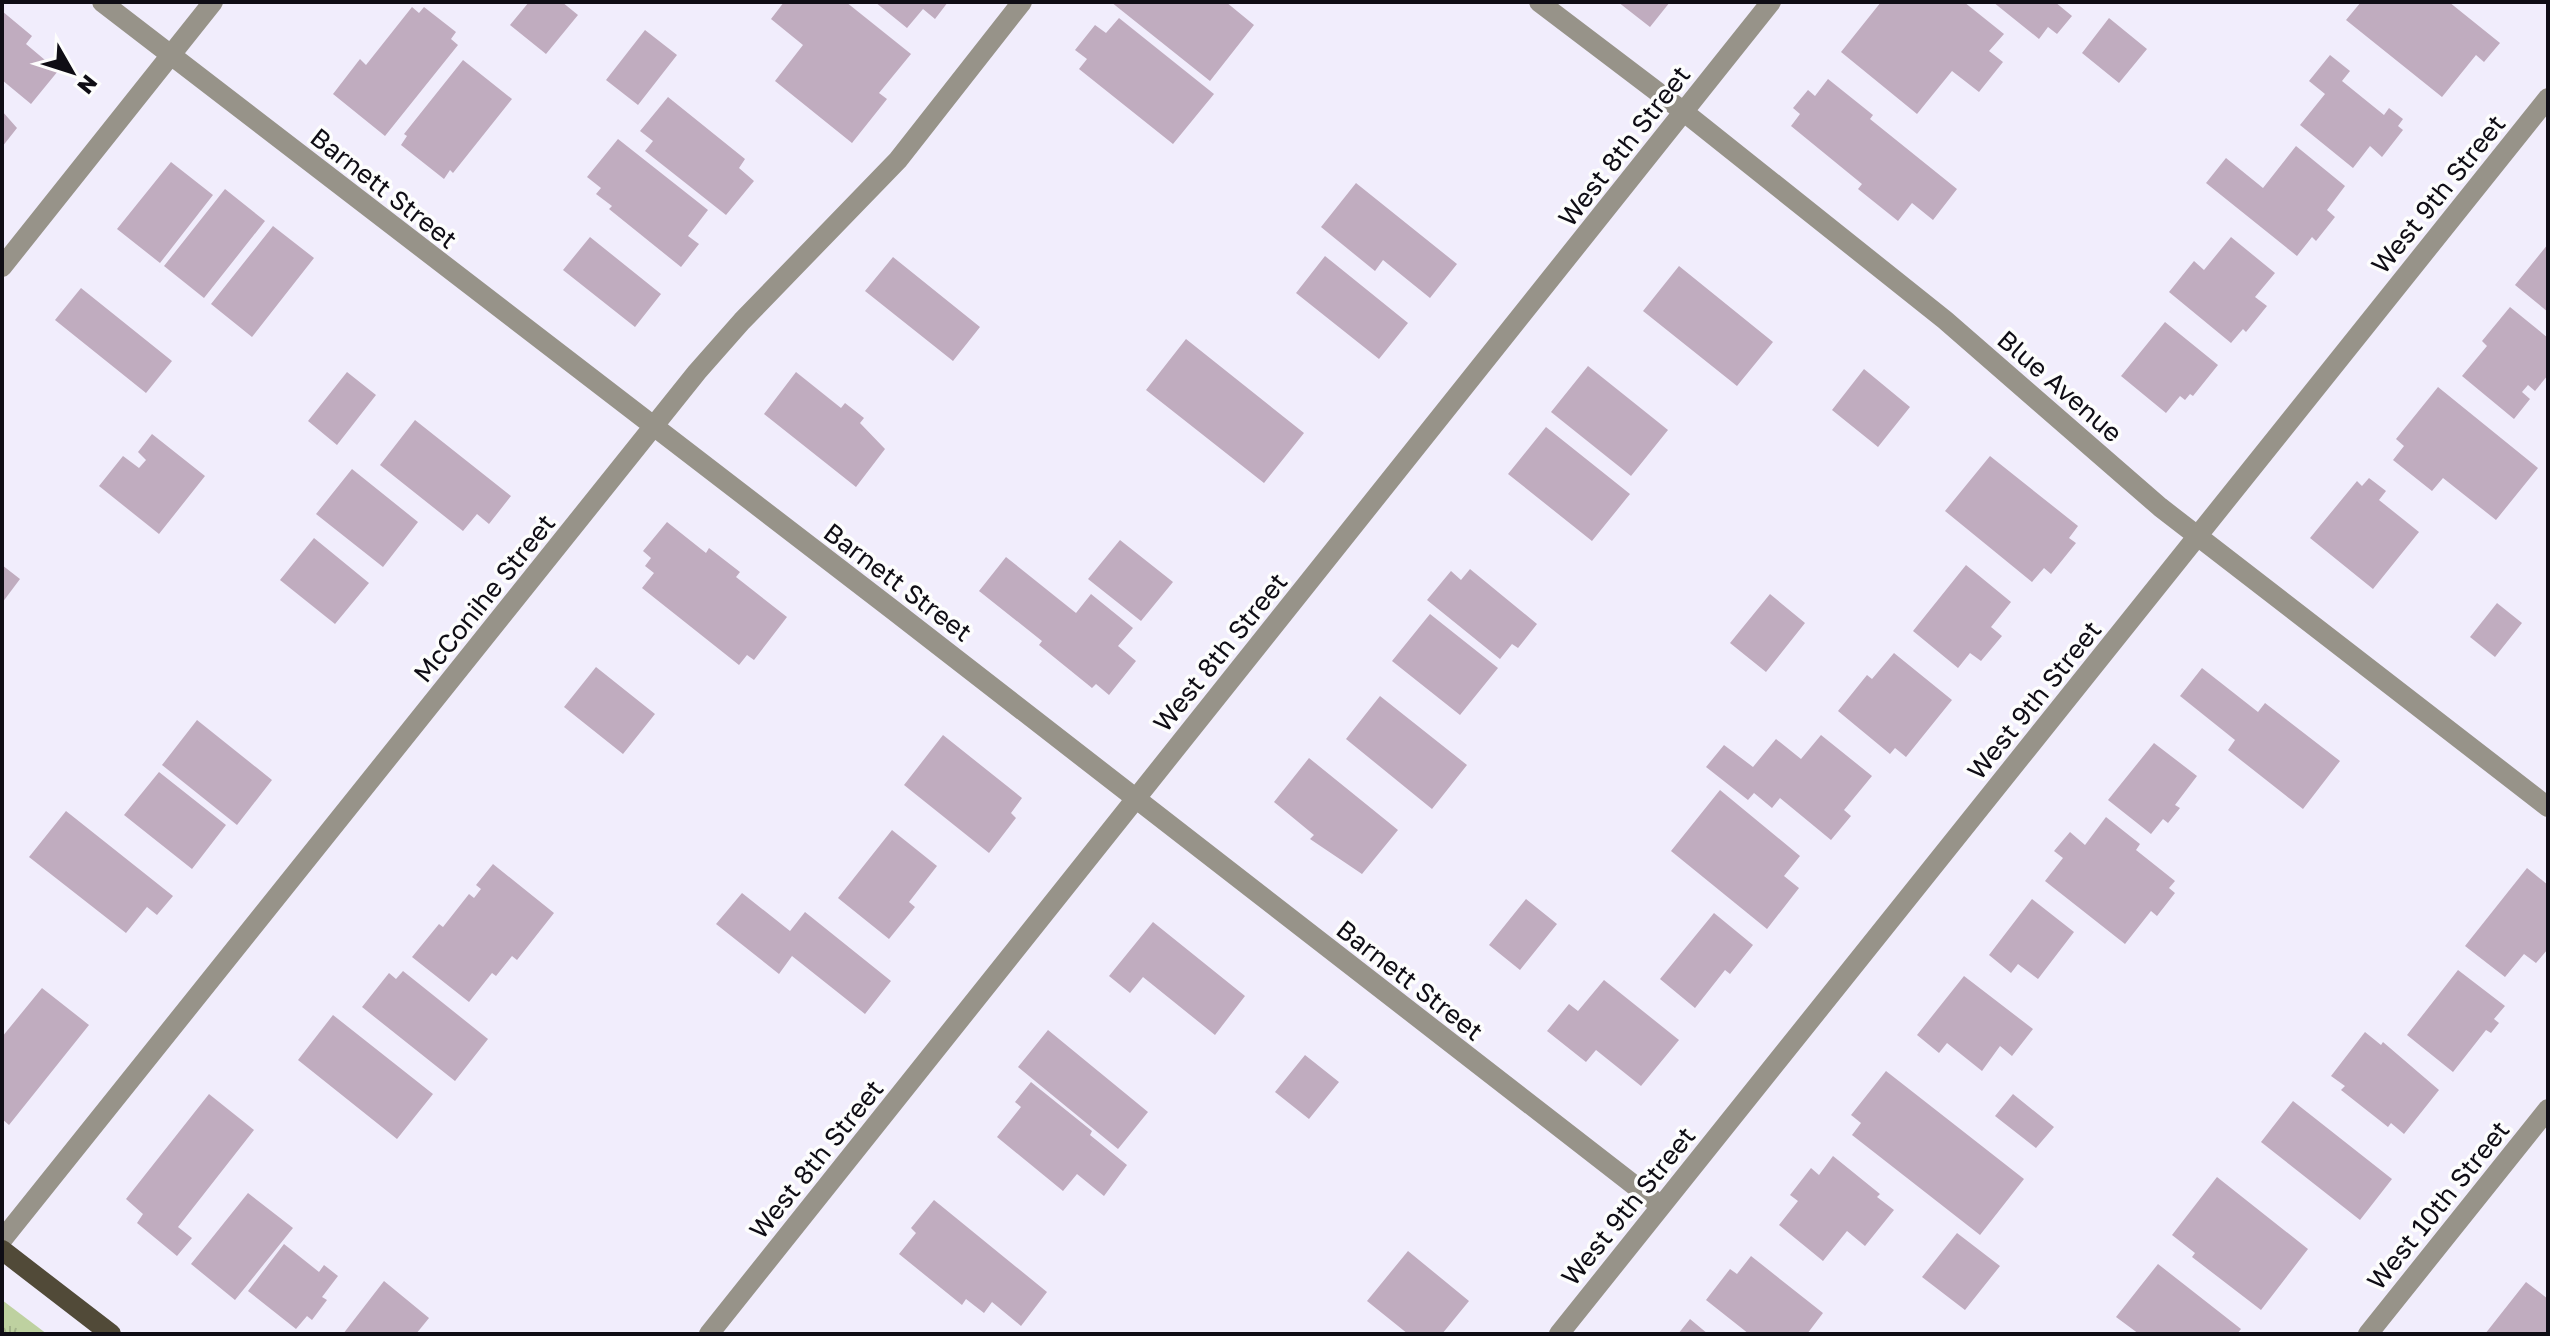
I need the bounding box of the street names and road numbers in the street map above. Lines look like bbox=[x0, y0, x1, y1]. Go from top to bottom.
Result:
street label: West 8th Street bbox=[1552, 59, 1696, 233]
street label: West 9th Street bbox=[2365, 108, 2511, 280]
street label: Barnett Street bbox=[305, 121, 463, 255]
street label: Blue Avenue bbox=[1991, 324, 2129, 448]
street label: McConihe Street bbox=[407, 508, 561, 688]
street label: Barnett Street bbox=[818, 516, 978, 648]
street label: West 8th Street bbox=[1146, 566, 1294, 738]
street label: West 9th Street bbox=[1961, 614, 2107, 786]
street label: Barnett Street bbox=[1331, 913, 1489, 1047]
street label: West 8th Street bbox=[742, 1073, 890, 1245]
street label: West 10th Street bbox=[2360, 1114, 2516, 1296]
street label: West 9th Street bbox=[1555, 1120, 1701, 1292]

